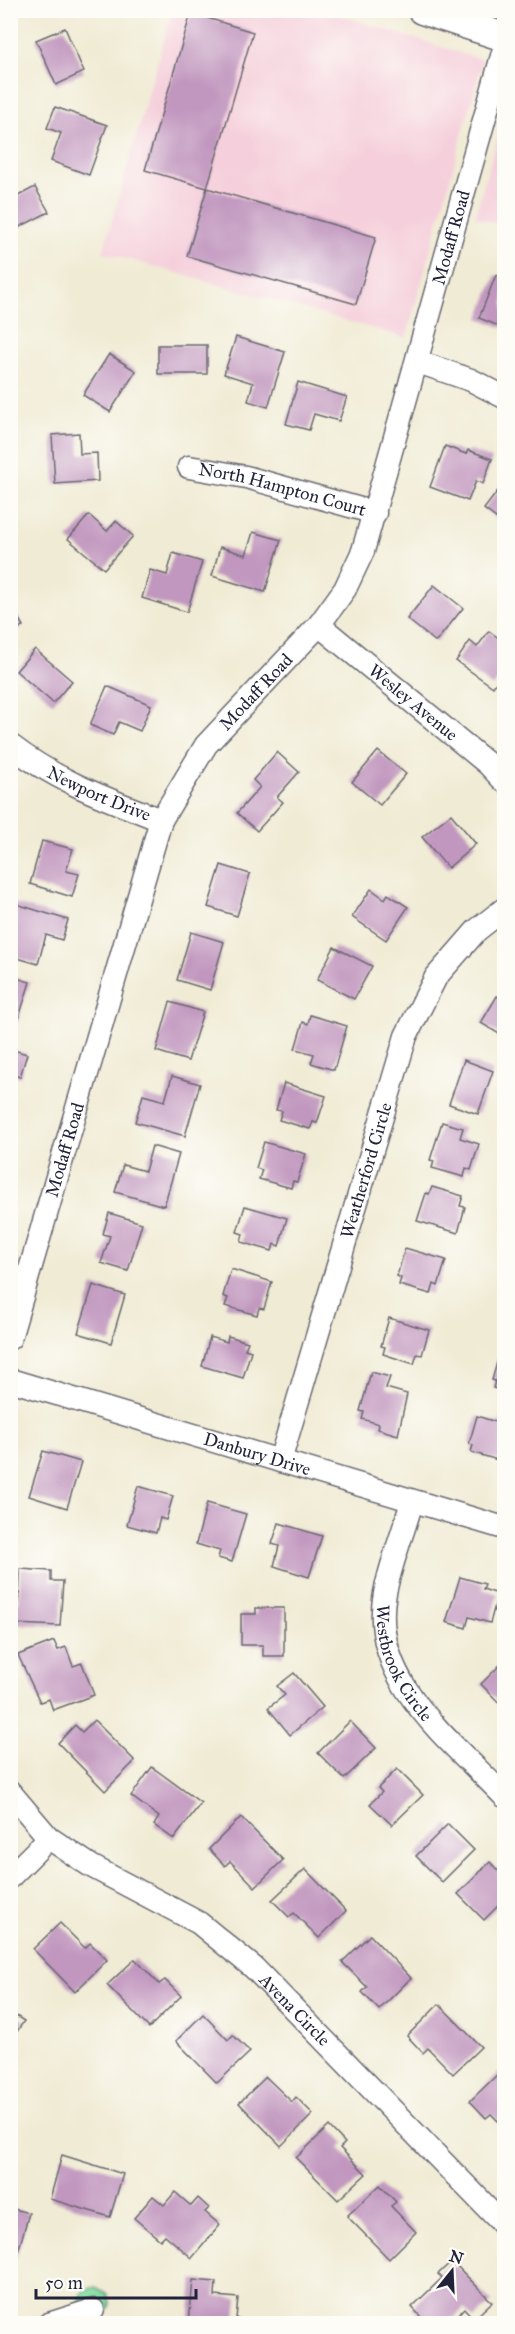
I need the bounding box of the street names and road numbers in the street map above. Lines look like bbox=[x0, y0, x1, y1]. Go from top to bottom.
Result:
street label: Modaff Road bbox=[427, 188, 475, 287]
street label: North Hampton Court bbox=[197, 458, 369, 521]
street label: Modaff Road bbox=[215, 649, 297, 735]
street label: Wesley Avenue bbox=[364, 659, 462, 746]
street label: Newport Drive bbox=[43, 761, 154, 826]
street label: Modaff Road bbox=[41, 1100, 89, 1200]
street label: Weatherford Circle bbox=[336, 1100, 397, 1241]
street label: Danbury Drive bbox=[201, 1428, 313, 1480]
street label: Westbrook Circle bbox=[372, 1604, 437, 1726]
street label: Avena Circle bbox=[254, 1968, 335, 2051]

